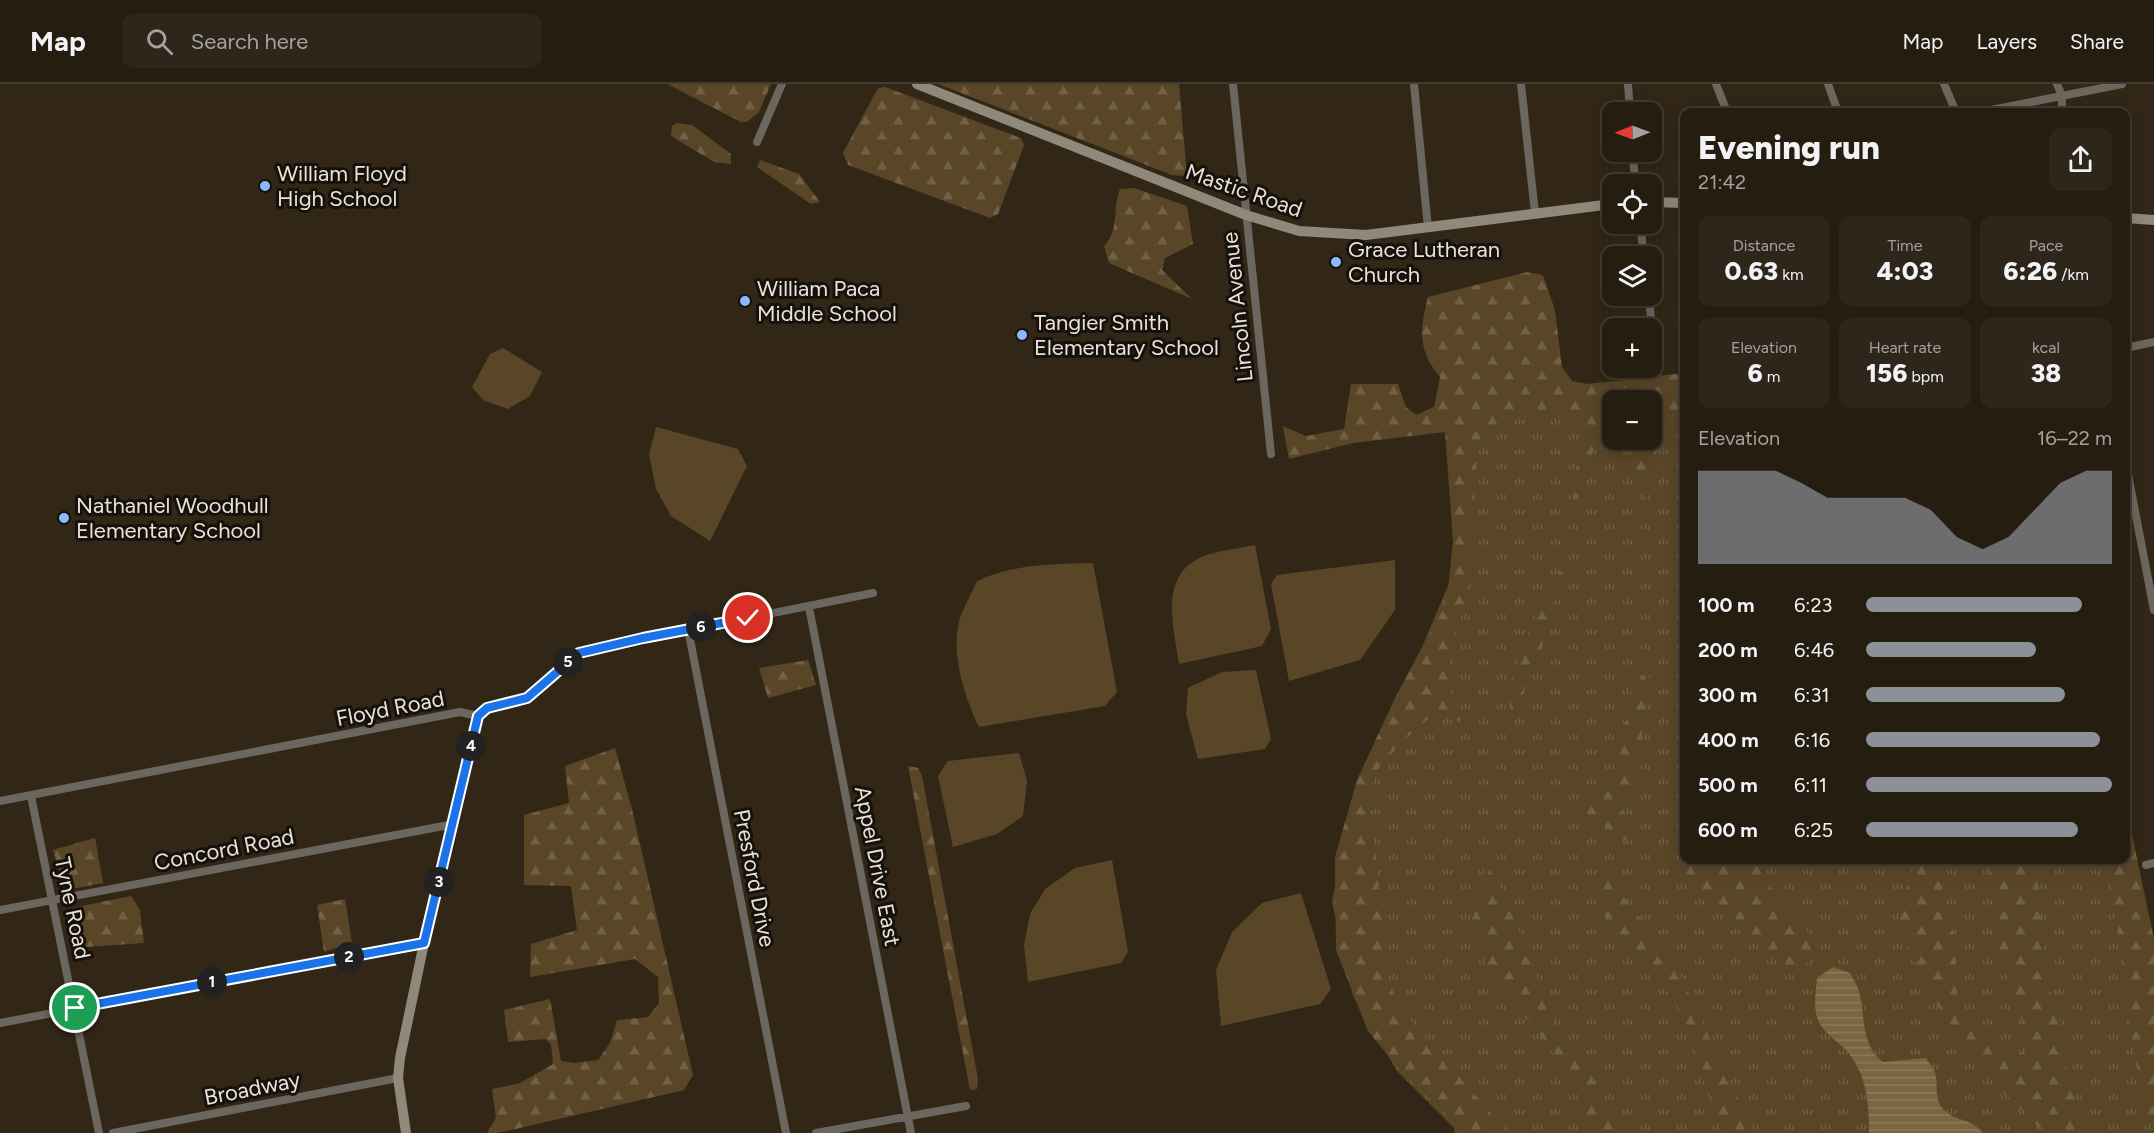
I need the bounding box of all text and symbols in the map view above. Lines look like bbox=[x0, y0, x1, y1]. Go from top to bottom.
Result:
search box bbox=[122, 14, 542, 68]
text: Map bbox=[30, 24, 86, 58]
icon: search bbox=[143, 25, 176, 58]
text: Search here bbox=[191, 28, 308, 55]
text: Map bbox=[1903, 29, 1943, 54]
text: Layers bbox=[1976, 29, 2037, 54]
text: Share bbox=[2070, 29, 2124, 54]
north arrow bbox=[1602, 102, 1662, 162]
map controls bbox=[1602, 102, 1662, 450]
text: Evening run bbox=[1698, 128, 1880, 167]
button: share bbox=[2049, 128, 2112, 191]
street label: Mastic Road bbox=[1182, 158, 1306, 223]
place label: William Floyd High School bbox=[277, 160, 407, 212]
text: 21:42 bbox=[1698, 170, 1746, 194]
button: locate bbox=[1602, 174, 1662, 234]
marker: William Floyd High School bbox=[258, 179, 272, 193]
street label: Lincoln Avenue bbox=[1216, 231, 1259, 383]
place label: Grace Lutheran Church bbox=[1348, 236, 1500, 288]
text: Distance bbox=[1733, 236, 1795, 255]
text: Time bbox=[1888, 236, 1922, 255]
text: Pace bbox=[2029, 236, 2063, 255]
button: layers bbox=[1602, 246, 1662, 306]
marker: Grace Lutheran Church bbox=[1329, 255, 1343, 269]
text: 0.63 bbox=[1724, 255, 1778, 287]
text: 4:03 bbox=[1877, 255, 1933, 287]
text: 6:26 bbox=[2003, 255, 2057, 287]
text: km bbox=[1778, 265, 1804, 284]
text: /km bbox=[2057, 265, 2089, 284]
place label: William Paca Middle School bbox=[757, 275, 897, 327]
marker: William Paca Middle School bbox=[738, 294, 752, 308]
place label: Tangier Smith Elementary School bbox=[1034, 309, 1219, 361]
button: + bbox=[1602, 318, 1662, 378]
marker: Tangier Smith Elementary School bbox=[1015, 328, 1029, 342]
text: Elevation bbox=[1731, 338, 1797, 357]
text: Heart rate bbox=[1869, 338, 1941, 357]
text: kcal bbox=[2032, 338, 2060, 357]
text: 6 bbox=[1748, 357, 1763, 389]
text: 156 bbox=[1866, 357, 1908, 389]
text: 38 bbox=[2031, 357, 2061, 389]
text: m bbox=[1763, 367, 1780, 386]
text: bpm bbox=[1908, 367, 1944, 386]
button: − bbox=[1602, 390, 1662, 450]
text: Elevation bbox=[1698, 426, 1780, 450]
text: 16–22 m bbox=[2037, 426, 2112, 450]
place label: Nathaniel Woodhull Elementary School bbox=[76, 492, 269, 544]
marker: Nathaniel Woodhull Elementary School bbox=[57, 511, 71, 525]
pin bbox=[722, 592, 773, 643]
text: 100 m bbox=[1698, 593, 1755, 617]
text: 6:23 bbox=[1794, 593, 1832, 617]
icon: check bbox=[731, 601, 764, 634]
pin: 6 bbox=[686, 612, 716, 642]
text: 6 bbox=[696, 617, 706, 636]
text: 200 m bbox=[1698, 638, 1758, 662]
text: 6:46 bbox=[1794, 638, 1834, 662]
pin: 5 bbox=[553, 647, 583, 677]
text: 5 bbox=[563, 652, 573, 671]
text: 300 m bbox=[1698, 683, 1757, 707]
text: 6:31 bbox=[1794, 683, 1830, 707]
street label: Floyd Road bbox=[334, 685, 446, 732]
text: 400 m bbox=[1698, 728, 1759, 752]
text: 6:16 bbox=[1794, 728, 1830, 752]
pin: 4 bbox=[456, 731, 486, 761]
text: 4 bbox=[466, 736, 476, 755]
text: 500 m bbox=[1698, 773, 1758, 797]
text: 6:11 bbox=[1794, 773, 1827, 797]
street label: Appel Drive East bbox=[849, 784, 906, 948]
street label: Presford Drive bbox=[728, 807, 781, 949]
text: 600 m bbox=[1698, 818, 1758, 842]
text: 6:25 bbox=[1794, 818, 1833, 842]
street label: Concord Road bbox=[152, 823, 296, 876]
street label: Tyne Road bbox=[49, 855, 97, 962]
pin: 3 bbox=[424, 867, 454, 897]
text: 3 bbox=[435, 872, 443, 891]
pin: 2 bbox=[334, 942, 364, 972]
text: 2 bbox=[344, 947, 354, 966]
pin: 1 bbox=[197, 967, 227, 997]
text: 1 bbox=[209, 972, 215, 991]
pin bbox=[49, 982, 100, 1033]
icon: arrive bbox=[58, 991, 91, 1024]
street label: Broadway bbox=[202, 1066, 303, 1111]

